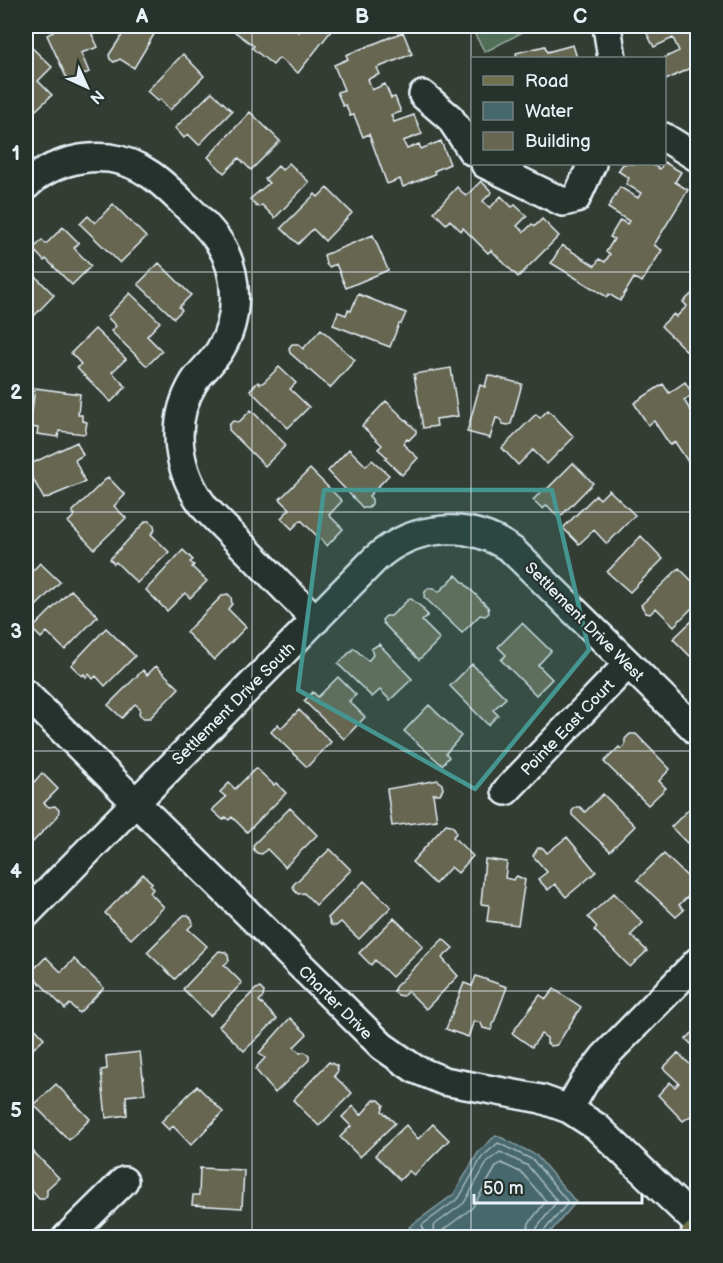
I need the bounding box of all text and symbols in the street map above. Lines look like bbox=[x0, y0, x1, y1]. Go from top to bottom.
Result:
text: A bbox=[135, 5, 149, 29]
text: B bbox=[355, 5, 369, 29]
text: C bbox=[573, 5, 587, 29]
north arrow bbox=[57, 57, 117, 117]
legend bbox=[471, 57, 666, 165]
text: Road bbox=[525, 71, 569, 92]
text: N bbox=[86, 86, 108, 108]
text: Water bbox=[525, 101, 573, 122]
text: Building bbox=[525, 131, 591, 152]
text: 1 bbox=[12, 142, 20, 166]
text: 2 bbox=[10, 381, 22, 405]
street label: Settlement Drive West bbox=[521, 559, 647, 685]
text: 3 bbox=[10, 620, 22, 644]
street label: Settlement Drive South bbox=[169, 639, 300, 769]
street label: Pointe East Court bbox=[517, 676, 619, 780]
text: 4 bbox=[10, 860, 22, 884]
street label: Charter Drive bbox=[294, 962, 376, 1044]
text: 5 bbox=[10, 1099, 22, 1123]
scale bar bbox=[474, 1167, 642, 1205]
text: 50 m bbox=[483, 1178, 524, 1199]

